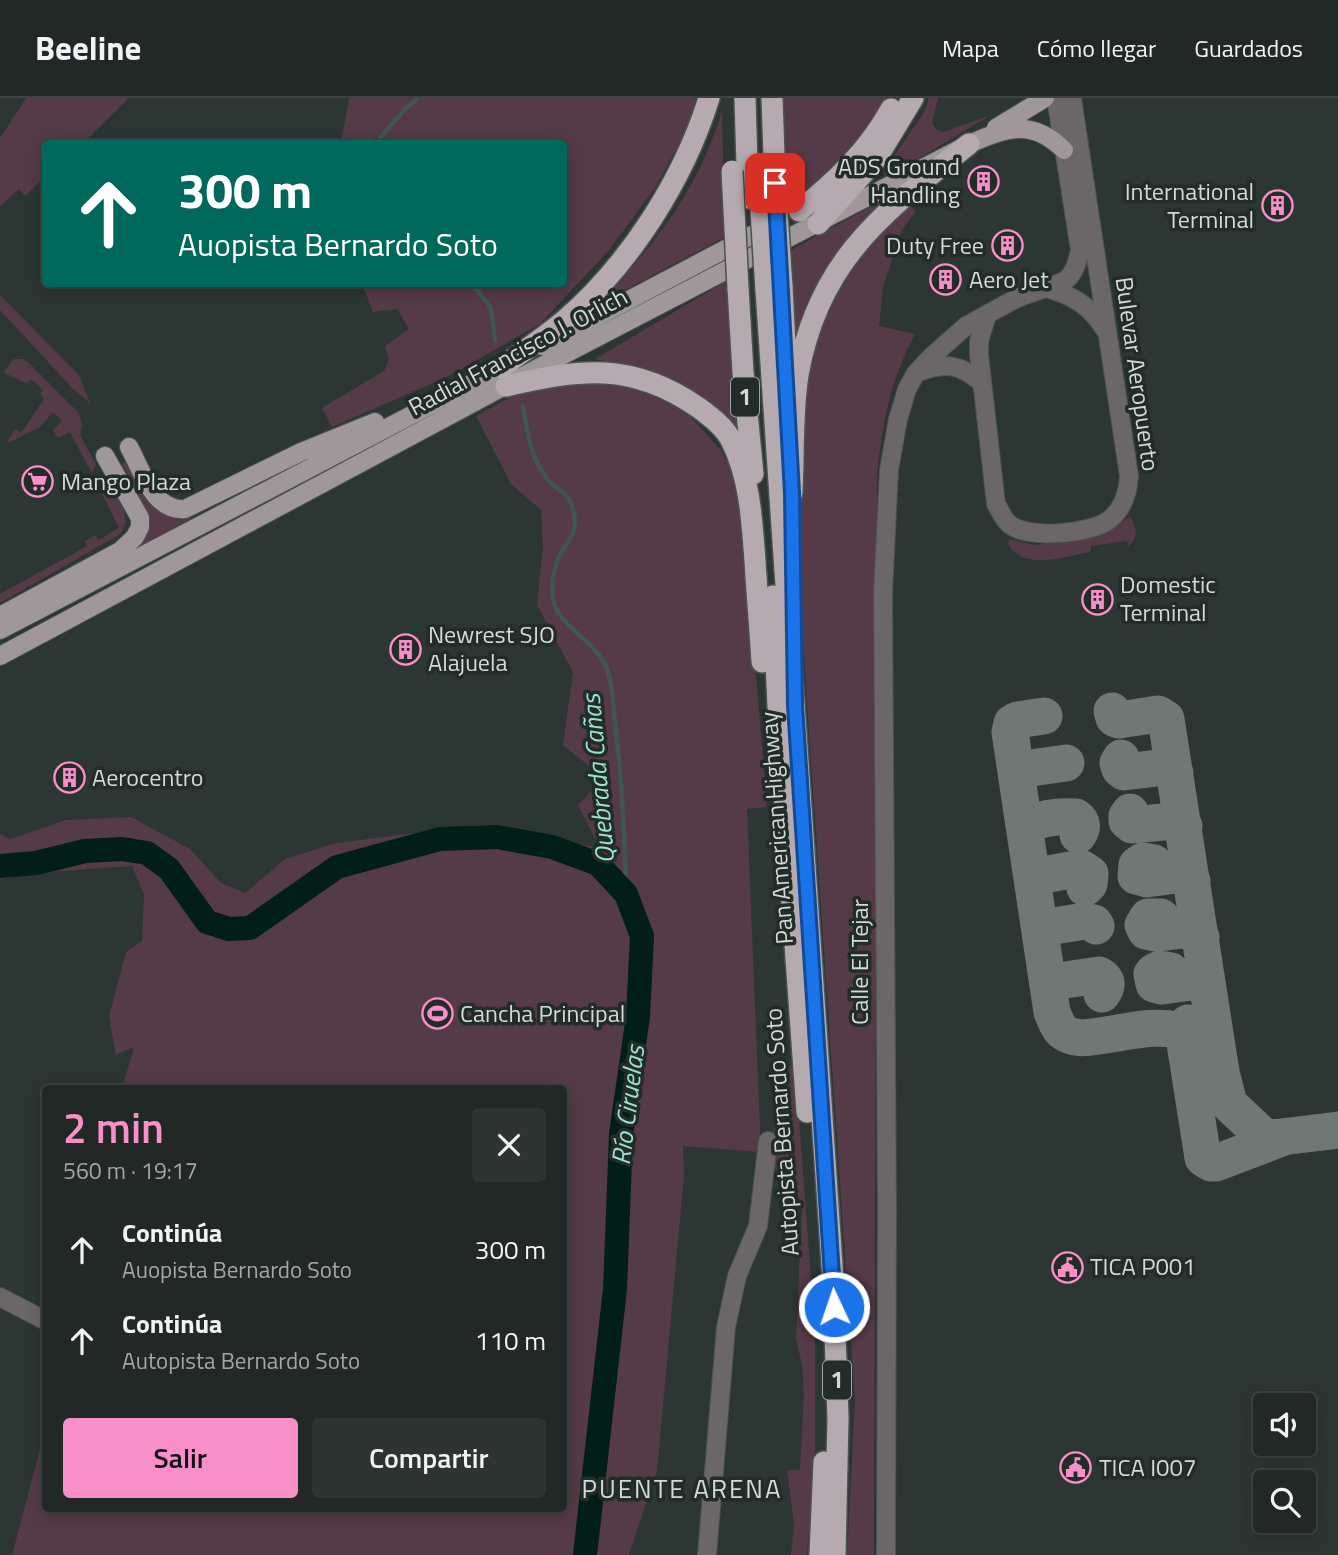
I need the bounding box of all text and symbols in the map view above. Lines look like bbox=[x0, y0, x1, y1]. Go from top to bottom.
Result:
text: Beeline bbox=[35, 23, 141, 73]
text: Mapa bbox=[942, 30, 999, 66]
text: Cómo llegar bbox=[1037, 30, 1156, 66]
text: Guardados bbox=[1194, 30, 1303, 66]
place label: ADS Ground Handling bbox=[838, 148, 960, 212]
text: 300 m bbox=[178, 152, 312, 227]
pin bbox=[745, 153, 805, 213]
icon: arrive bbox=[756, 164, 794, 202]
building icon: ADS Ground Handling bbox=[966, 164, 1000, 198]
icon: ahead bbox=[63, 168, 154, 259]
place label: International Terminal bbox=[1125, 173, 1254, 237]
building icon: International Terminal bbox=[1260, 189, 1294, 223]
text: Auopista Bernardo Soto bbox=[178, 220, 498, 268]
place label: Duty Free bbox=[886, 227, 984, 263]
building icon: Duty Free bbox=[990, 229, 1024, 263]
place label: Aero Jet bbox=[969, 261, 1049, 297]
building icon: Aero Jet bbox=[929, 263, 963, 297]
street label: Bulevar Aeropuerto bbox=[1107, 274, 1169, 473]
street label: Radial Francisco J. Orlich bbox=[401, 278, 634, 424]
road number: 1 bbox=[731, 378, 759, 416]
place label: Mango Plaza bbox=[61, 463, 191, 499]
supermarket icon: Mango Plaza bbox=[21, 465, 55, 499]
place label: Domestic Terminal bbox=[1120, 566, 1216, 630]
building icon: Domestic Terminal bbox=[1080, 582, 1114, 616]
place label: Newrest SJO Alajuela bbox=[428, 616, 555, 680]
building icon: Newrest SJO Alajuela bbox=[388, 632, 422, 666]
water label: Quebrada Cañas bbox=[571, 691, 624, 865]
street label: Pan American Highway bbox=[750, 710, 802, 946]
place label: Aerocentro bbox=[92, 759, 203, 795]
building icon: Aerocentro bbox=[52, 761, 86, 795]
street label: Calle El Tejar bbox=[841, 899, 877, 1025]
place label: Cancha Principal bbox=[460, 995, 625, 1031]
sports icon: Cancha Principal bbox=[420, 997, 454, 1031]
street label: Autopista Bernardo Soto bbox=[754, 1007, 808, 1257]
water label: Río Ciruelas bbox=[601, 1041, 654, 1167]
text: 2 min bbox=[63, 1095, 164, 1159]
button: close bbox=[472, 1108, 546, 1182]
text: 560 m · 19:17 bbox=[63, 1153, 198, 1188]
text: Continúa bbox=[122, 1213, 222, 1252]
text: 300 m bbox=[475, 1230, 546, 1269]
icon: ahead bbox=[63, 1231, 101, 1269]
place label: TICA P001 bbox=[1090, 1248, 1196, 1284]
public building icon: TICA P001 bbox=[1050, 1250, 1084, 1284]
text: Auopista Bernardo Soto bbox=[122, 1252, 352, 1287]
position arrow bbox=[797, 1270, 871, 1344]
text: Continúa bbox=[122, 1304, 222, 1343]
text: 110 m bbox=[475, 1321, 546, 1360]
icon: ahead bbox=[63, 1322, 101, 1360]
text: Autopista Bernardo Soto bbox=[122, 1343, 360, 1378]
road number: 1 bbox=[823, 1360, 851, 1400]
map controls bbox=[1253, 1393, 1316, 1533]
button: sound bbox=[1253, 1393, 1316, 1456]
button: Salir bbox=[63, 1418, 298, 1498]
button: Compartir bbox=[312, 1418, 546, 1498]
place label: TICA I007 bbox=[1099, 1449, 1196, 1485]
public building icon: TICA I007 bbox=[1059, 1451, 1093, 1485]
district label: PUENTE ARENA bbox=[582, 1469, 782, 1508]
button: search bbox=[1253, 1470, 1316, 1533]

